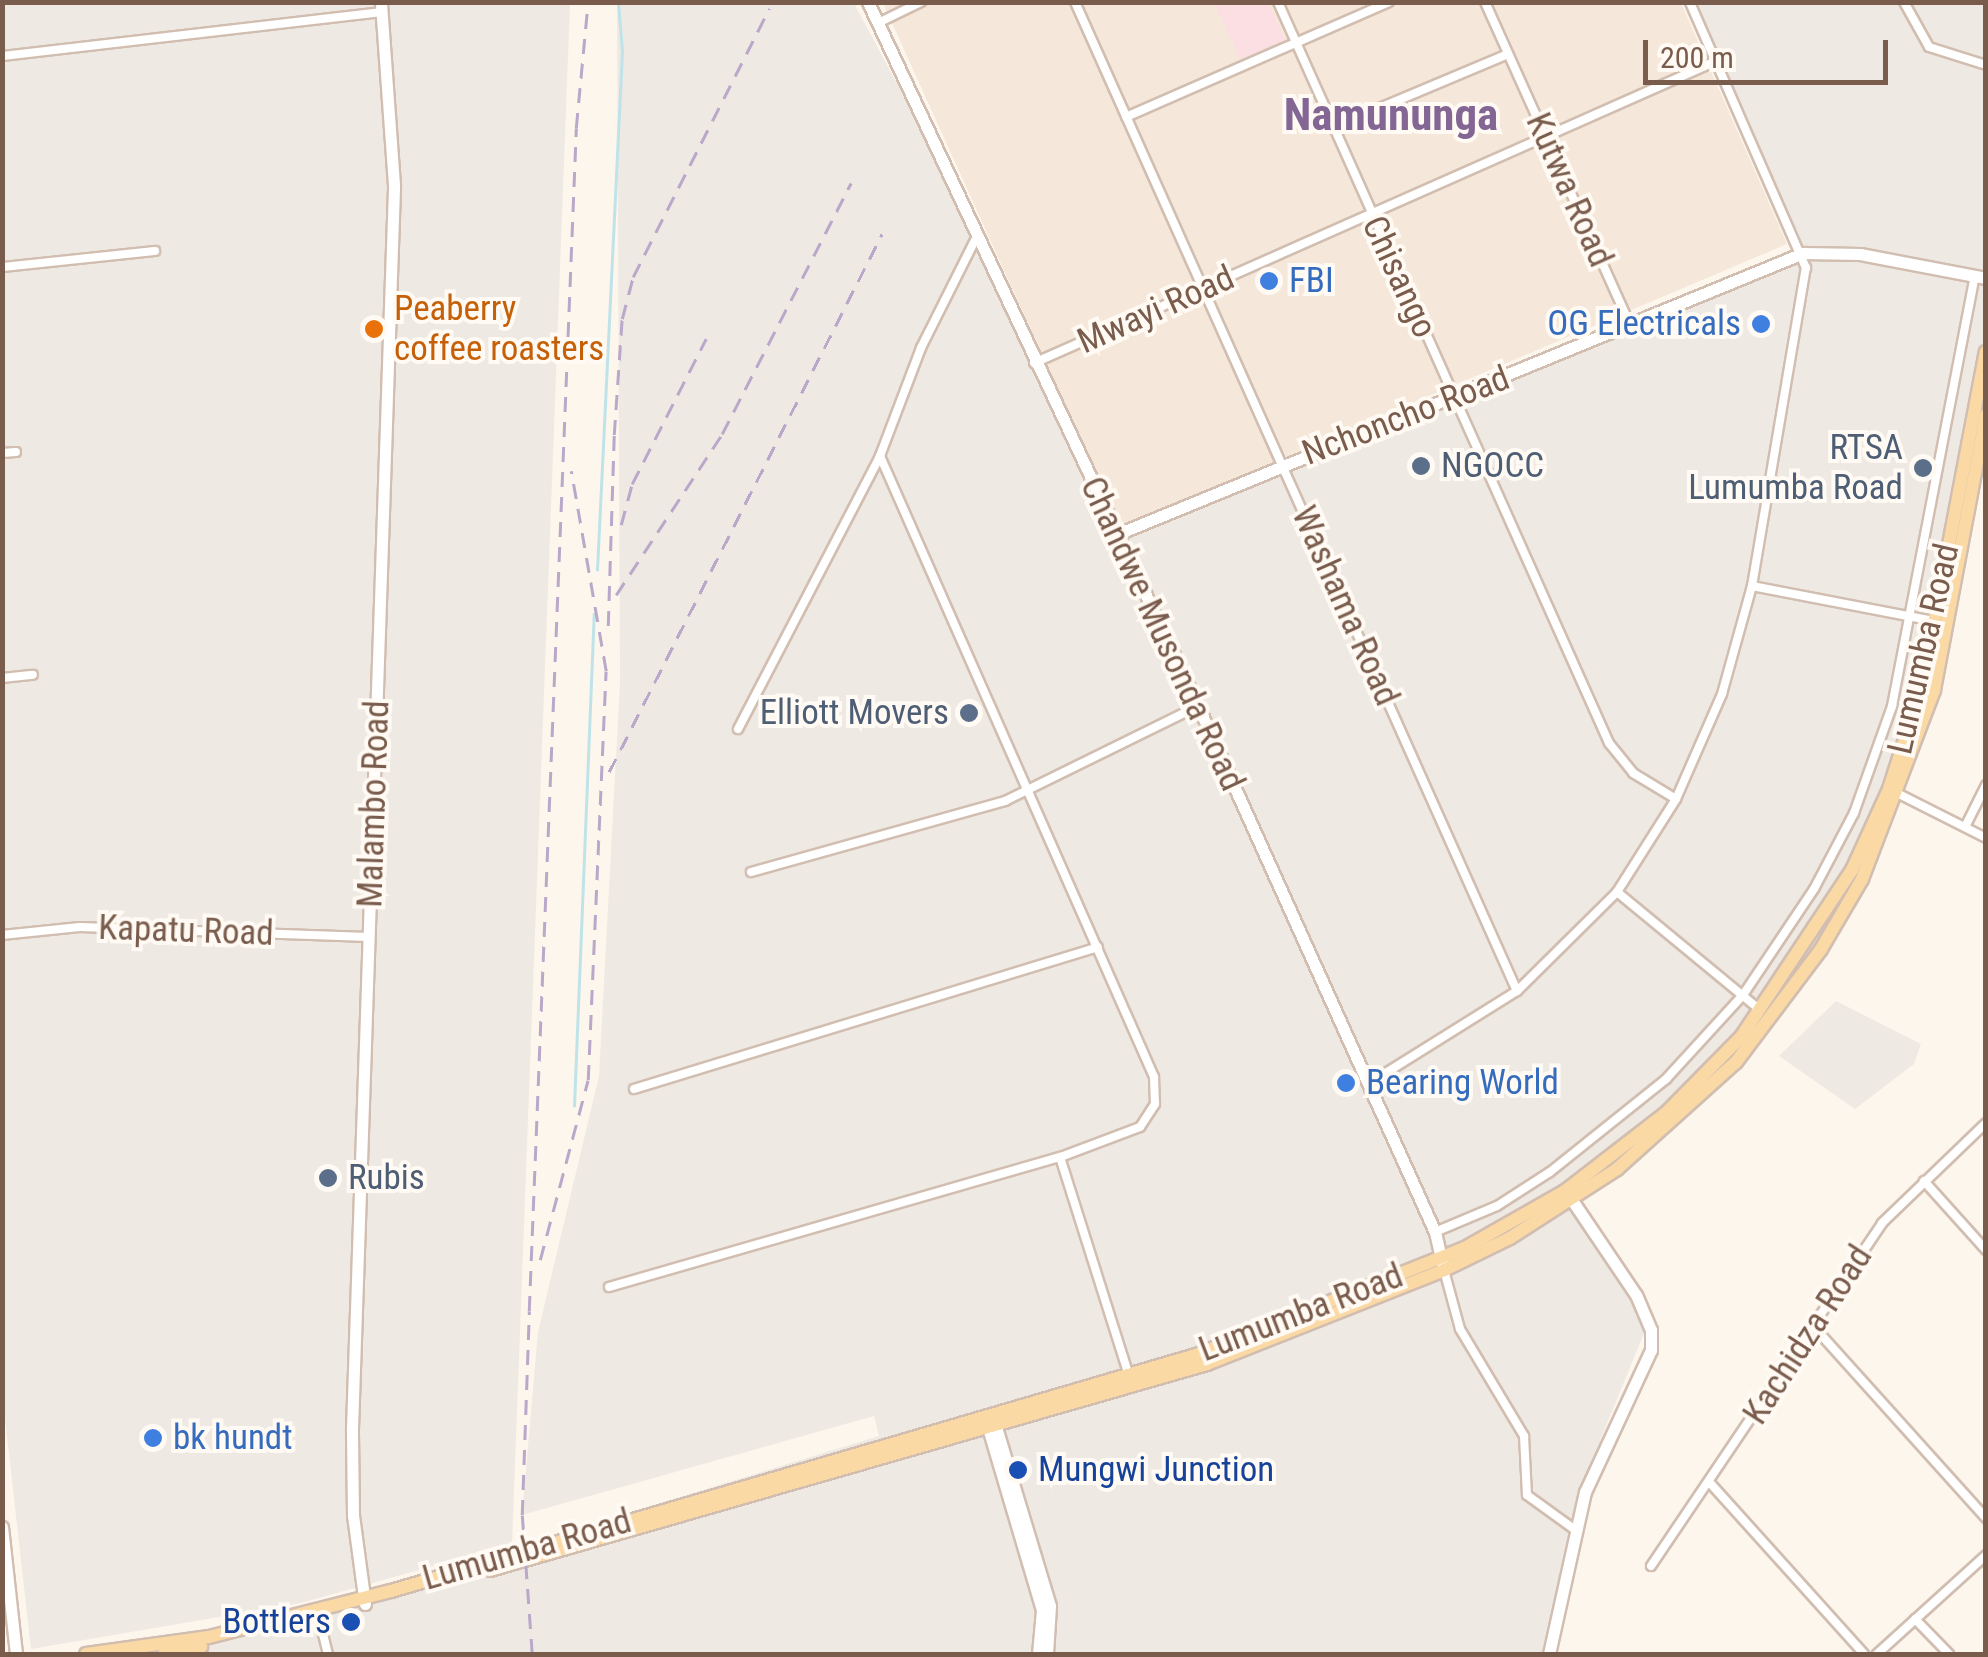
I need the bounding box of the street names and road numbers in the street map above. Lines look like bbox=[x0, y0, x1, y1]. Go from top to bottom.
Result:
street label: Kutwa Road bbox=[1517, 107, 1621, 273]
street label: Chisango bbox=[1353, 210, 1445, 344]
street label: Mwayi Road bbox=[1071, 257, 1241, 363]
street label: Nchoncho Road bbox=[1297, 357, 1515, 475]
street label: Chandwe Musonda Road bbox=[1071, 470, 1253, 798]
street label: Washama Road bbox=[1282, 500, 1408, 712]
street label: Lumumba Road bbox=[1879, 540, 1969, 758]
street label: Malambo Road bbox=[349, 700, 399, 908]
street label: Kapatu Road bbox=[98, 907, 274, 955]
street label: Kachidza Road bbox=[1735, 1238, 1881, 1432]
street label: Lumumba Road bbox=[1193, 1255, 1409, 1371]
street label: Lumumba Road bbox=[418, 1500, 636, 1600]

